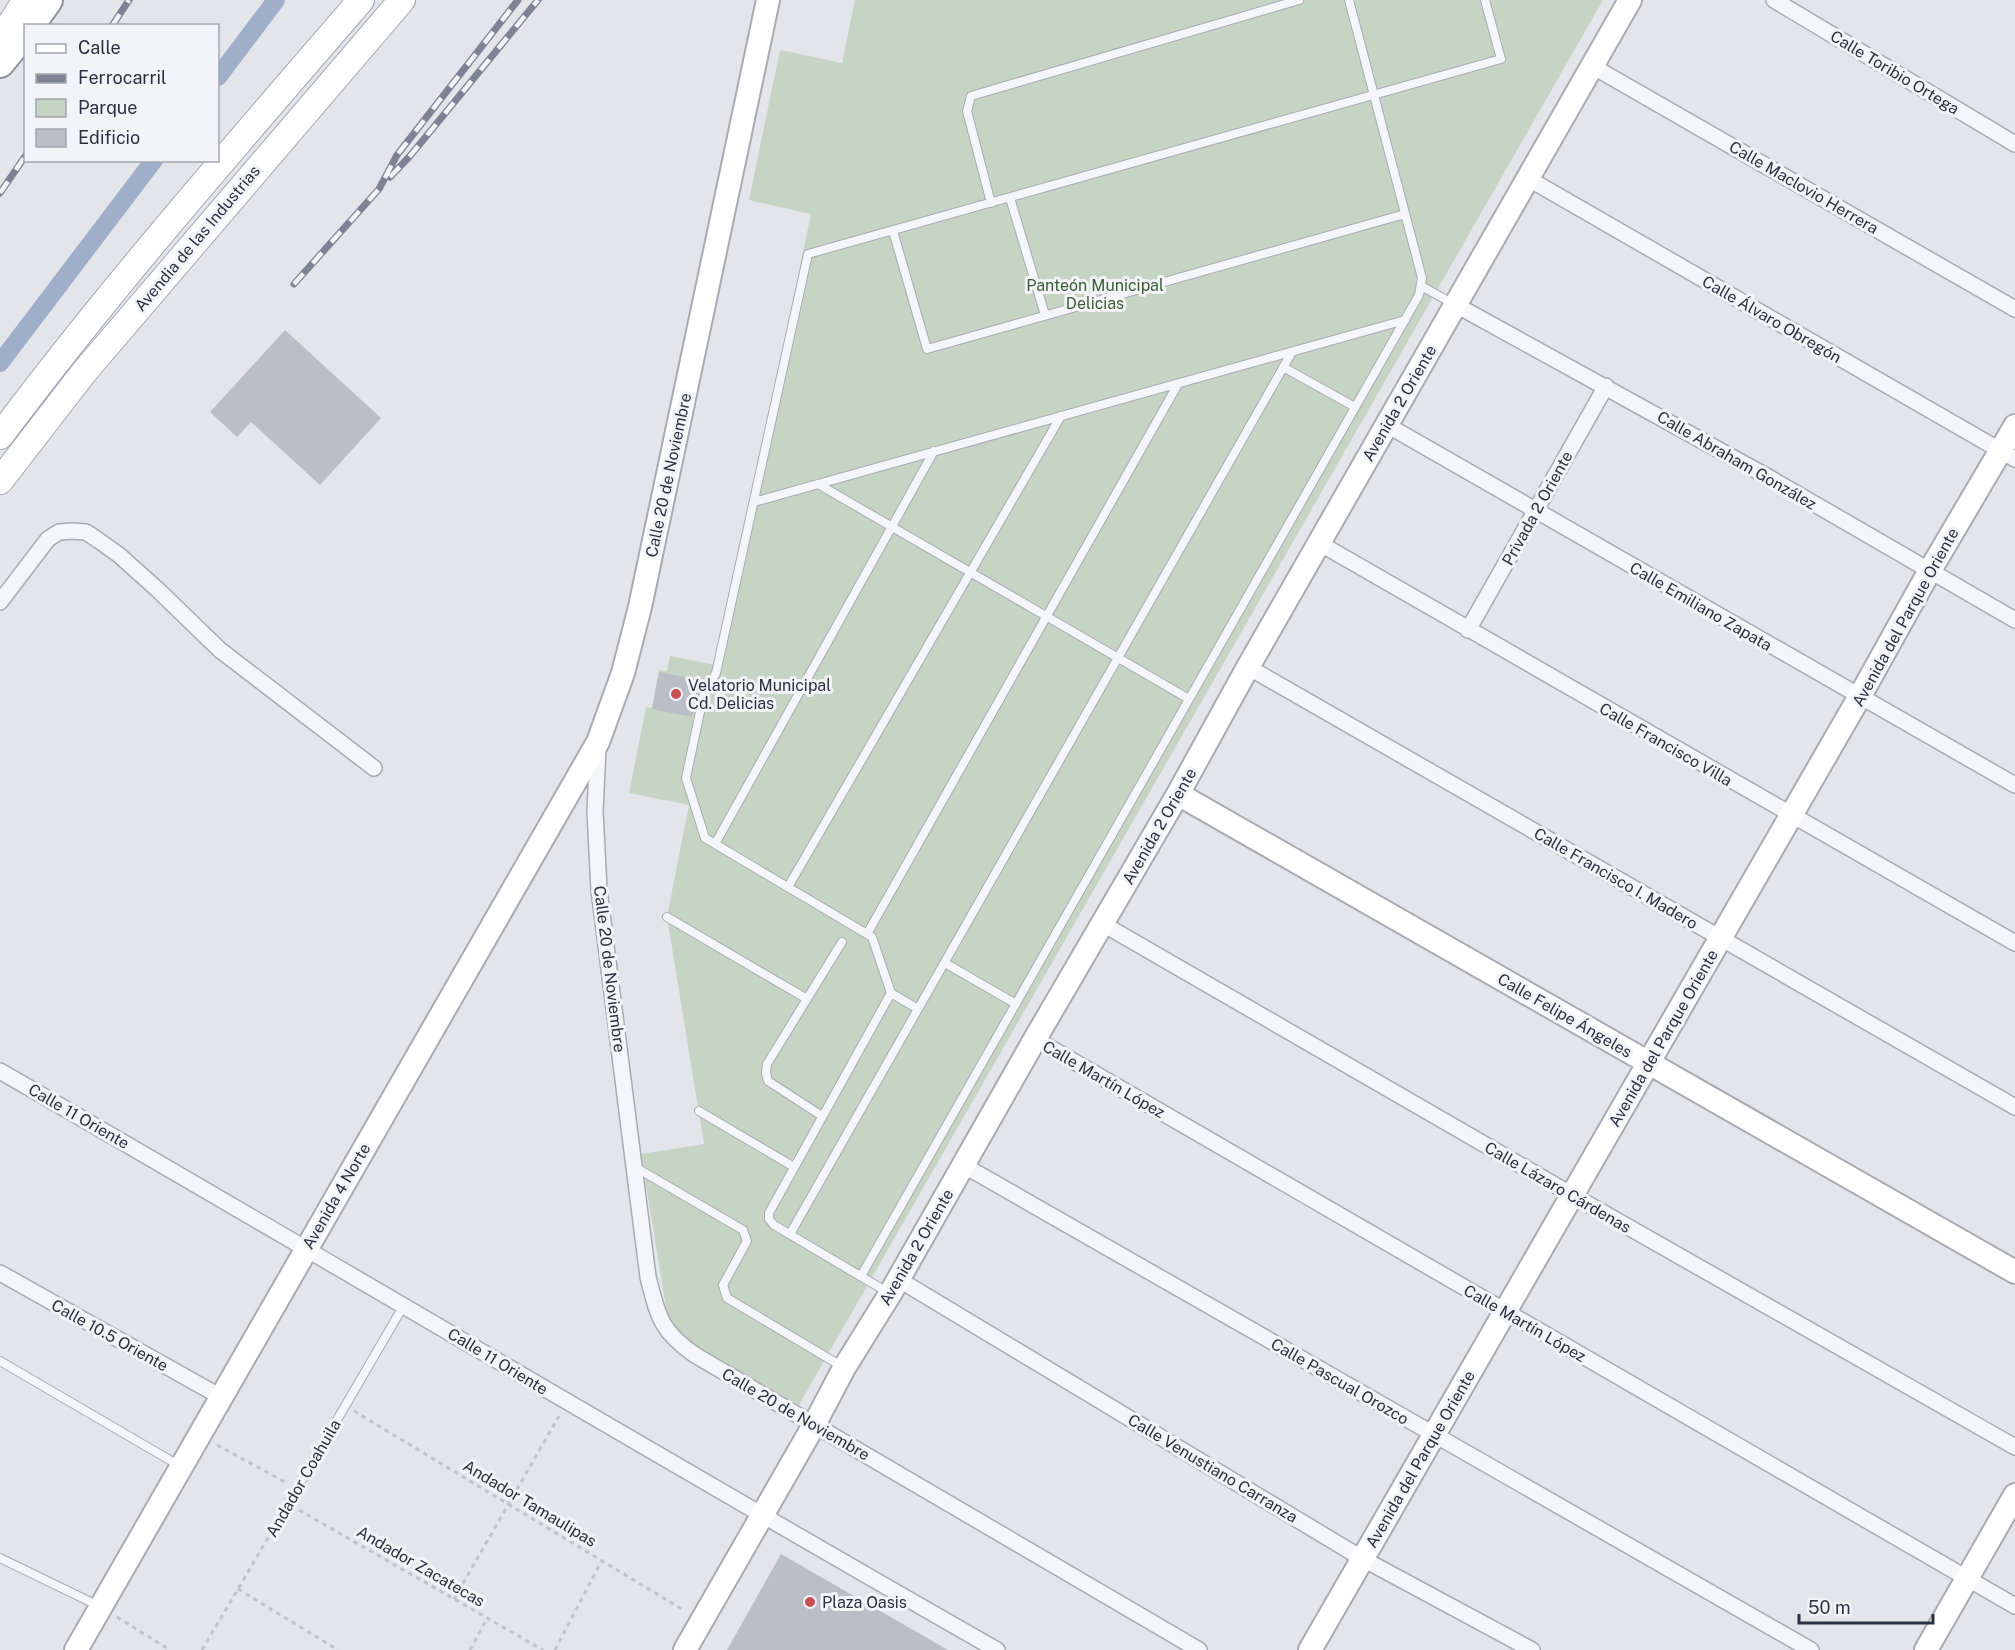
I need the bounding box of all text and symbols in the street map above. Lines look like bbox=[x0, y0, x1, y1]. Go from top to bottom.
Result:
legend bbox=[24, 24, 219, 162]
street label: Calle Toribio Ortega bbox=[1827, 26, 1963, 118]
text: Calle bbox=[78, 37, 121, 58]
text: Ferrocarril bbox=[78, 67, 166, 88]
text: Parque bbox=[78, 97, 138, 118]
text: Edificio bbox=[78, 127, 140, 148]
street label: Calle Maclovio Herrera bbox=[1726, 137, 1882, 238]
street label: Avendia de las Industrias bbox=[131, 162, 264, 315]
street label: Calle Álvaro Obregón bbox=[1699, 271, 1845, 367]
park label: Panteón Municipal Delicias bbox=[1026, 276, 1164, 313]
street label: Avenida 2 Oriente bbox=[1358, 342, 1440, 465]
street label: Calle 20 de Noviembre bbox=[642, 391, 695, 559]
street label: Calle Abraham González bbox=[1654, 407, 1820, 514]
street label: Privada 2 Oriente bbox=[1498, 448, 1577, 569]
street label: Avenida del Parque Oriente bbox=[1848, 525, 1963, 710]
street label: Calle Emiliano Zapata bbox=[1626, 558, 1775, 655]
place label: Velatorio Municipal Cd. Delicias bbox=[688, 676, 831, 713]
marker: Velatorio Municipal Cd. Delicias bbox=[669, 687, 683, 701]
street label: Calle Francisco Villa bbox=[1596, 699, 1735, 790]
street label: Avenida 2 Oriente bbox=[1118, 765, 1200, 888]
street label: Calle Francisco I. Madero bbox=[1530, 824, 1701, 933]
street label: Calle 20 de Noviembre bbox=[590, 885, 629, 1053]
street label: Avenida del Parque Oriente bbox=[1605, 946, 1722, 1130]
street label: Calle Felipe Ángeles bbox=[1494, 968, 1636, 1062]
street label: Calle Martín López bbox=[1039, 1037, 1169, 1122]
street label: Calle 11 Oriente bbox=[25, 1080, 133, 1153]
street label: Calle Lázaro Cárdenas bbox=[1481, 1138, 1634, 1237]
street label: Avenida 4 Norte bbox=[298, 1140, 374, 1252]
street label: Avenida 2 Oriente bbox=[875, 1186, 957, 1309]
street label: Calle Martín López bbox=[1460, 1281, 1590, 1366]
street label: Calle 10.5 Oriente bbox=[48, 1295, 171, 1375]
street label: Calle 11 Oriente bbox=[444, 1324, 551, 1399]
street label: Calle Pascual Orozco bbox=[1267, 1334, 1412, 1429]
street label: Calle 20 de Noviembre bbox=[718, 1364, 873, 1465]
street label: Avenida del Parque Oriente bbox=[1362, 1367, 1479, 1551]
street label: Calle Venustiano Carranza bbox=[1124, 1410, 1301, 1527]
street label: Andador Coahuila bbox=[262, 1416, 345, 1541]
street label: Andador Tamaulipas bbox=[460, 1456, 600, 1551]
street label: Andador Zacatecas bbox=[353, 1522, 488, 1611]
scale bar bbox=[1799, 1587, 1932, 1625]
place label: Plaza Oasis bbox=[822, 1593, 907, 1612]
marker: Plaza Oasis bbox=[803, 1595, 817, 1609]
text: 50 m bbox=[1808, 1597, 1851, 1618]

